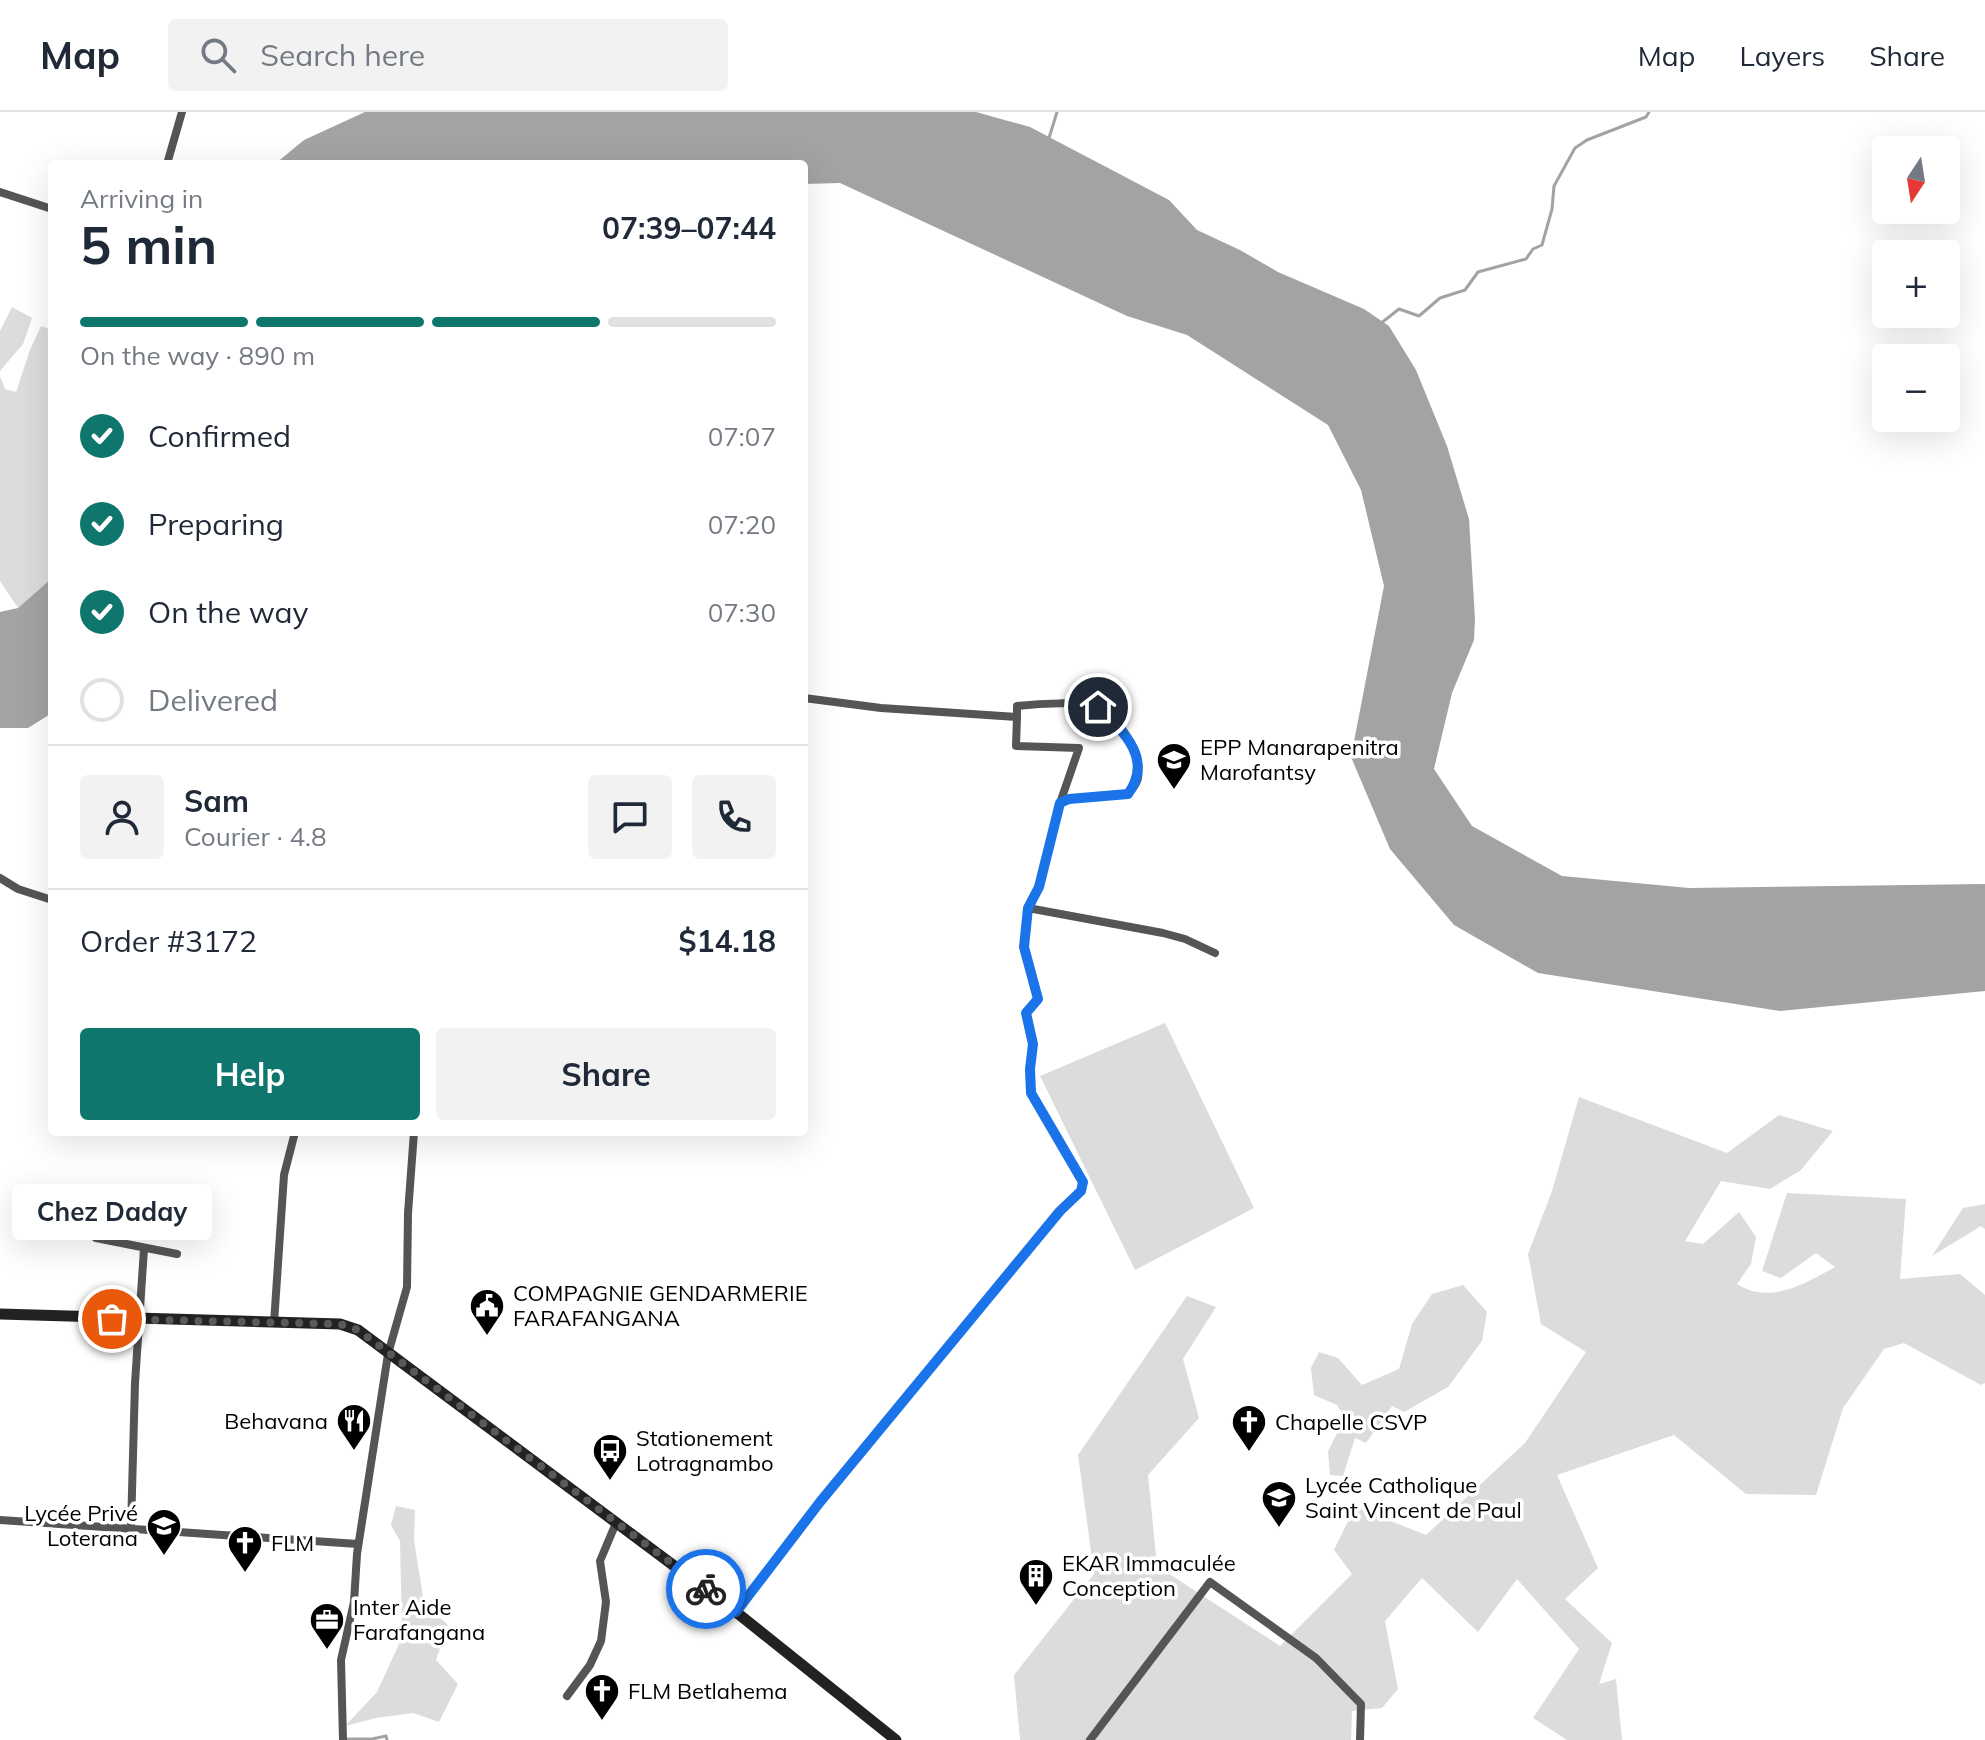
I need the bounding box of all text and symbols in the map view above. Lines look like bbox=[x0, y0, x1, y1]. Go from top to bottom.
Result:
search box bbox=[168, 19, 728, 91]
text: Map bbox=[40, 31, 120, 79]
icon: search bbox=[196, 33, 240, 77]
text: Search here bbox=[260, 36, 425, 74]
text: Map bbox=[1638, 38, 1695, 73]
text: Layers bbox=[1739, 38, 1825, 73]
text: Share bbox=[1869, 38, 1945, 73]
north arrow bbox=[1872, 136, 1960, 224]
map controls bbox=[1872, 136, 1960, 432]
text: Arriving in bbox=[80, 182, 203, 215]
text: 07:39–07:44 bbox=[602, 209, 776, 247]
text: 5 min bbox=[80, 212, 217, 277]
button: + bbox=[1872, 240, 1960, 328]
text: On the way · 890 m bbox=[80, 339, 315, 372]
button: − bbox=[1872, 344, 1960, 432]
icon: check bbox=[80, 414, 124, 458]
text: Confirmed bbox=[148, 417, 291, 455]
text: 07:07 bbox=[708, 420, 776, 453]
icon: check bbox=[80, 502, 124, 546]
text: Preparing bbox=[148, 505, 284, 543]
text: 07:20 bbox=[708, 508, 776, 541]
icon: check bbox=[80, 590, 124, 634]
text: On the way bbox=[148, 593, 308, 631]
text: 07:30 bbox=[708, 596, 776, 629]
pin bbox=[1064, 673, 1132, 741]
text: Delivered bbox=[148, 681, 278, 719]
icon: home bbox=[1076, 685, 1120, 729]
place label: EPP Manarapenitra Marofantsy bbox=[1200, 733, 1399, 786]
school or university icon: EPP Manarapenitra Marofantsy bbox=[1155, 741, 1193, 791]
button: person bbox=[80, 775, 164, 859]
button: chat bbox=[588, 775, 672, 859]
button: phone bbox=[692, 775, 776, 859]
text: Sam bbox=[184, 782, 249, 820]
text: Courier · 4.8 bbox=[184, 820, 327, 853]
text: Order #3172 bbox=[80, 922, 257, 960]
text: $14.18 bbox=[679, 922, 776, 960]
button: Help bbox=[80, 1028, 420, 1120]
button: Share bbox=[436, 1028, 776, 1120]
callout: Chez Daday bbox=[12, 1183, 212, 1239]
text: Chez Daday bbox=[37, 1195, 187, 1228]
place label: COMPAGNIE GENDARMERIE FARAFANGANA bbox=[513, 1279, 808, 1332]
pin bbox=[78, 1285, 146, 1353]
public building icon: COMPAGNIE GENDARMERIE FARAFANGANA bbox=[468, 1287, 506, 1337]
icon: bag bbox=[90, 1297, 134, 1341]
restaurant icon: Behavana bbox=[335, 1402, 373, 1452]
church icon: Chapelle CSVP bbox=[1230, 1403, 1268, 1453]
place label: Behavana bbox=[224, 1407, 328, 1435]
place label: Chapelle CSVP bbox=[1275, 1408, 1427, 1436]
place label: Stationement Lotragnambo bbox=[636, 1424, 774, 1477]
bus stop icon: Stationement Lotragnambo bbox=[591, 1432, 629, 1482]
place label: Lycée Catholique Saint Vincent de Paul bbox=[1305, 1471, 1522, 1524]
school or university icon: Lycée Catholique Saint Vincent de Paul bbox=[1260, 1479, 1298, 1529]
place label: Lycée Privé Loterana bbox=[24, 1499, 138, 1552]
school or university icon: Lycée Privé Loterana bbox=[145, 1507, 183, 1557]
church icon: FLM bbox=[226, 1524, 264, 1574]
place label: FLM bbox=[271, 1529, 314, 1557]
courier bbox=[666, 1549, 746, 1629]
place label: EKAR Immaculée Conception bbox=[1062, 1549, 1236, 1602]
building icon: EKAR Immaculée Conception bbox=[1017, 1557, 1055, 1607]
icon: bike bbox=[684, 1567, 728, 1611]
place label: Inter Aide Farafangana bbox=[353, 1593, 485, 1646]
office icon: Inter Aide Farafangana bbox=[308, 1601, 346, 1651]
church icon: FLM Betlahema bbox=[583, 1672, 621, 1722]
place label: FLM Betlahema bbox=[628, 1677, 787, 1705]

